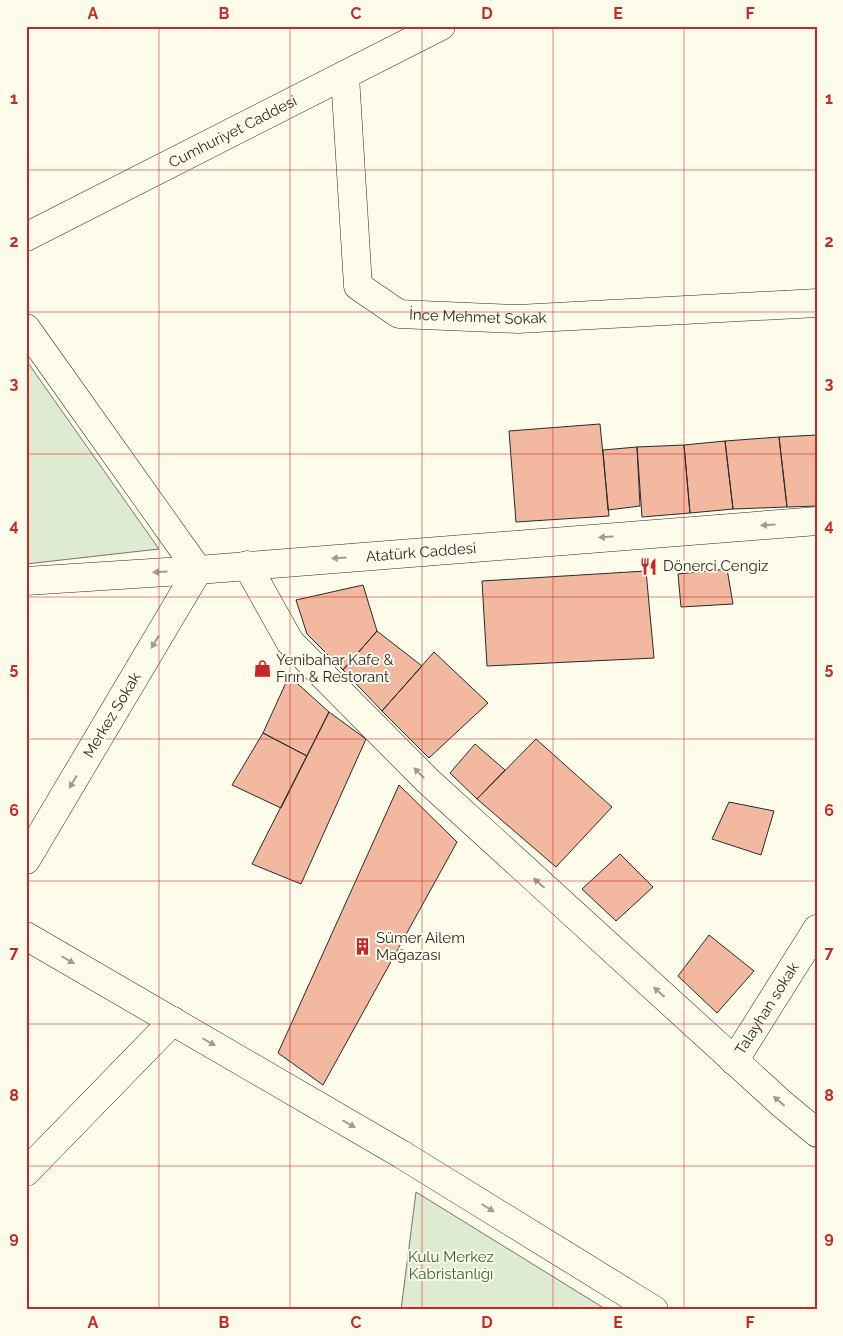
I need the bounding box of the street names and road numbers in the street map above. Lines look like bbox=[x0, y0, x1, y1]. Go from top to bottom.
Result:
street label: Cumhuriyet Caddesi bbox=[166, 92, 300, 172]
street label: İnce Mehmet Sokak bbox=[409, 304, 547, 328]
street label: Atatürk Caddesi bbox=[365, 539, 477, 566]
street label: Merkez Sokak bbox=[79, 669, 145, 761]
street label: Talayhan sokak bbox=[731, 959, 803, 1058]

